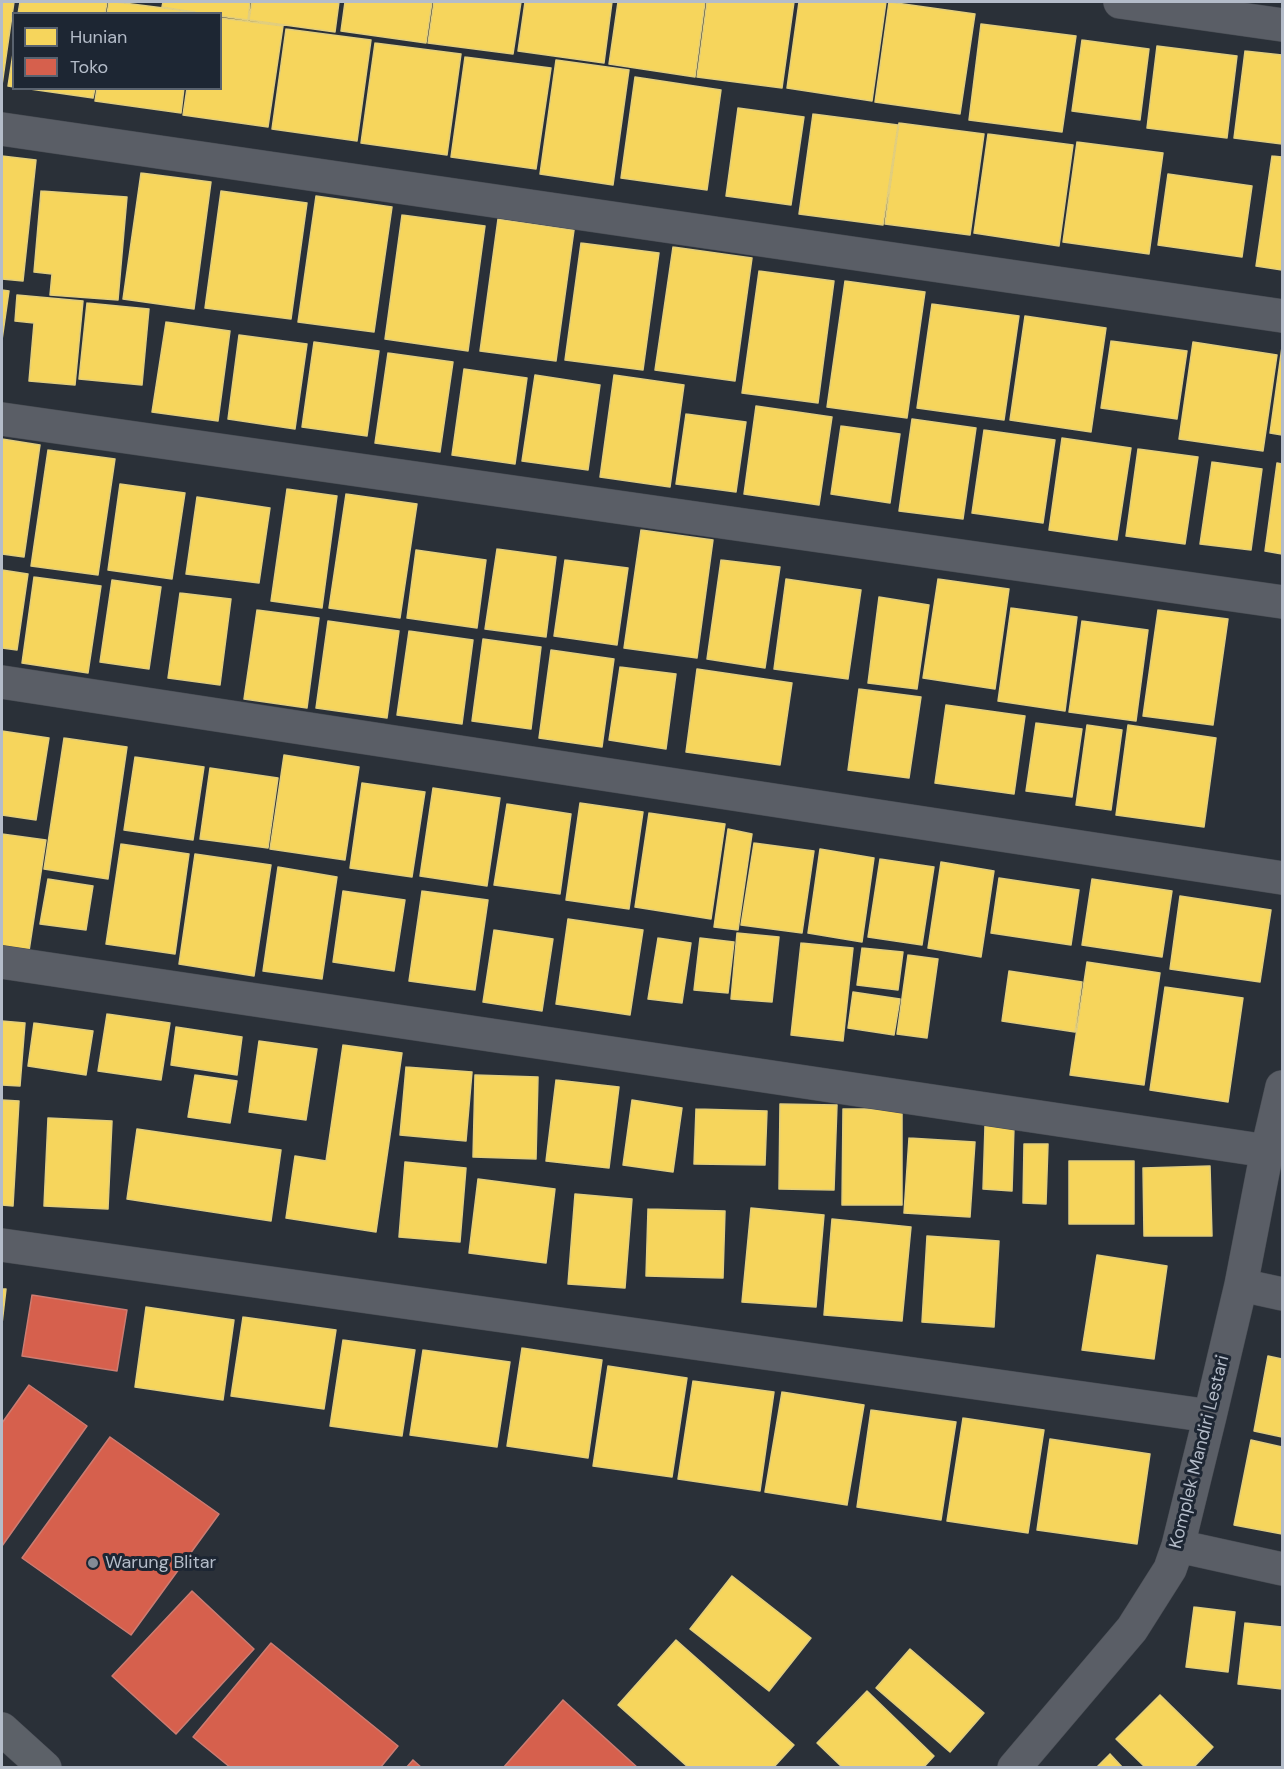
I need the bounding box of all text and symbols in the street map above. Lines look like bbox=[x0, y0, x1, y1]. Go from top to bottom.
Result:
legend bbox=[12, 12, 222, 90]
text: Hunian bbox=[70, 25, 127, 49]
text: Toko bbox=[70, 55, 108, 79]
street label: Komplek Mandiri Lestari bbox=[1166, 1353, 1234, 1551]
place label: Warung Blitar bbox=[105, 1552, 216, 1574]
marker: Warung Blitar bbox=[86, 1556, 100, 1570]

